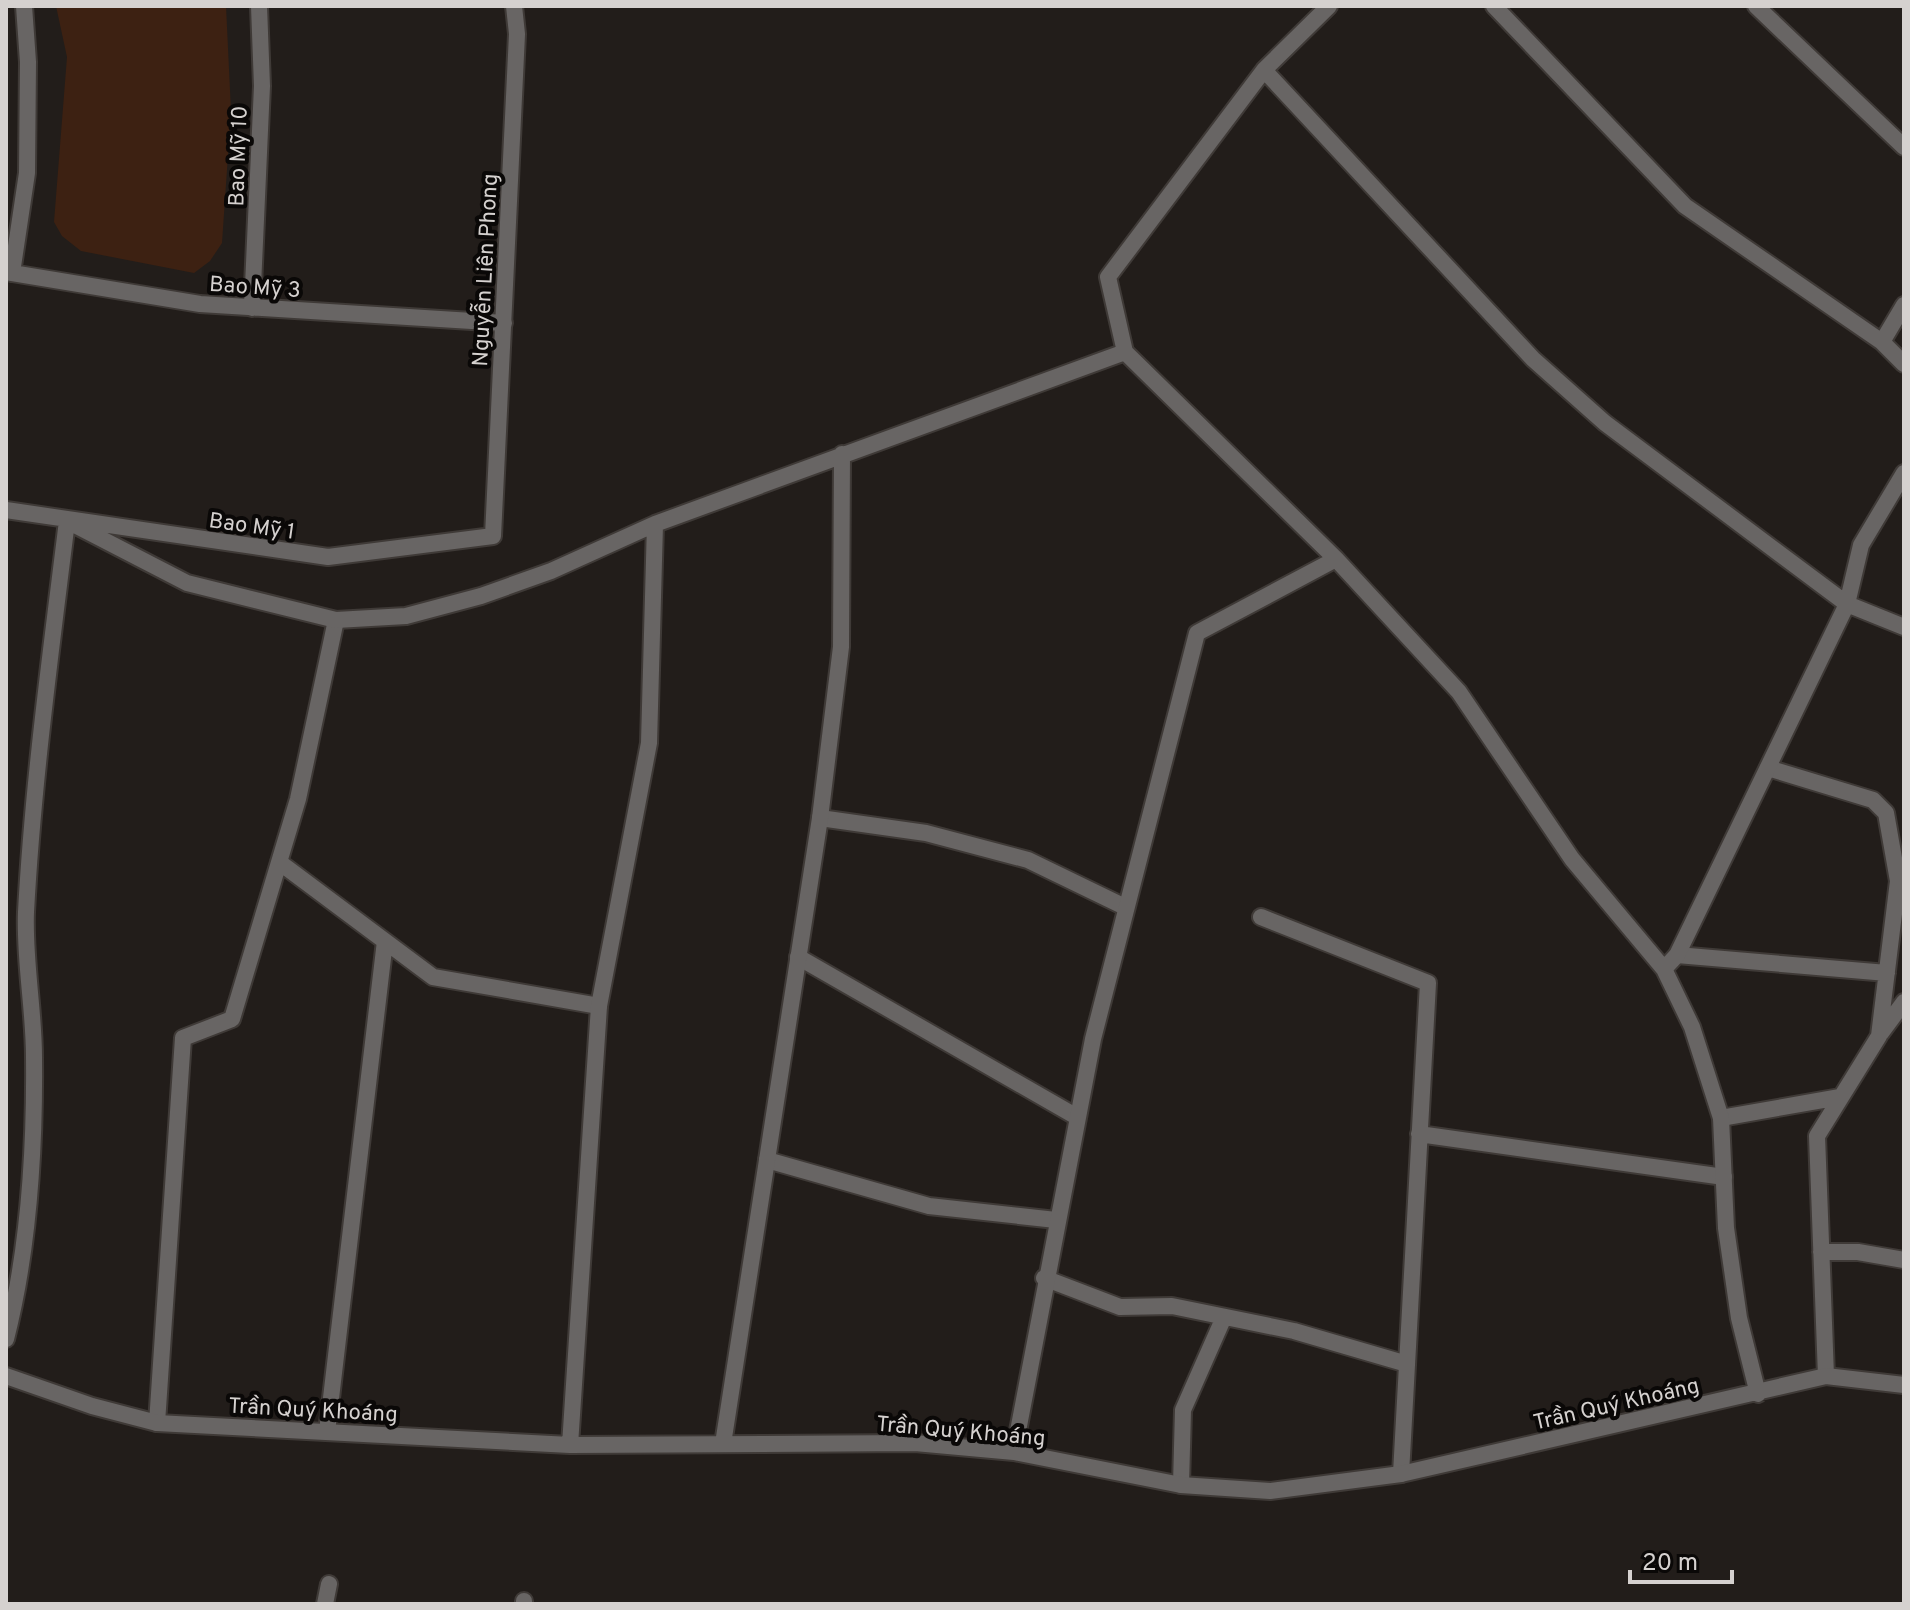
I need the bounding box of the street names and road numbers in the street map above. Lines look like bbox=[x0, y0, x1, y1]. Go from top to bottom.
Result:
street label: Bao Mỹ 10 bbox=[224, 105, 255, 207]
street label: Nguyễn Liên Phong bbox=[466, 173, 505, 367]
street label: Bao Mỹ 3 bbox=[208, 272, 302, 305]
street label: Bao Mỹ 1 bbox=[207, 508, 296, 547]
street label: Trần Quý Khoáng bbox=[1530, 1371, 1702, 1438]
street label: Trần Quý Khoáng bbox=[227, 1392, 398, 1429]
street label: Trần Quý Khoáng bbox=[875, 1410, 1047, 1453]

